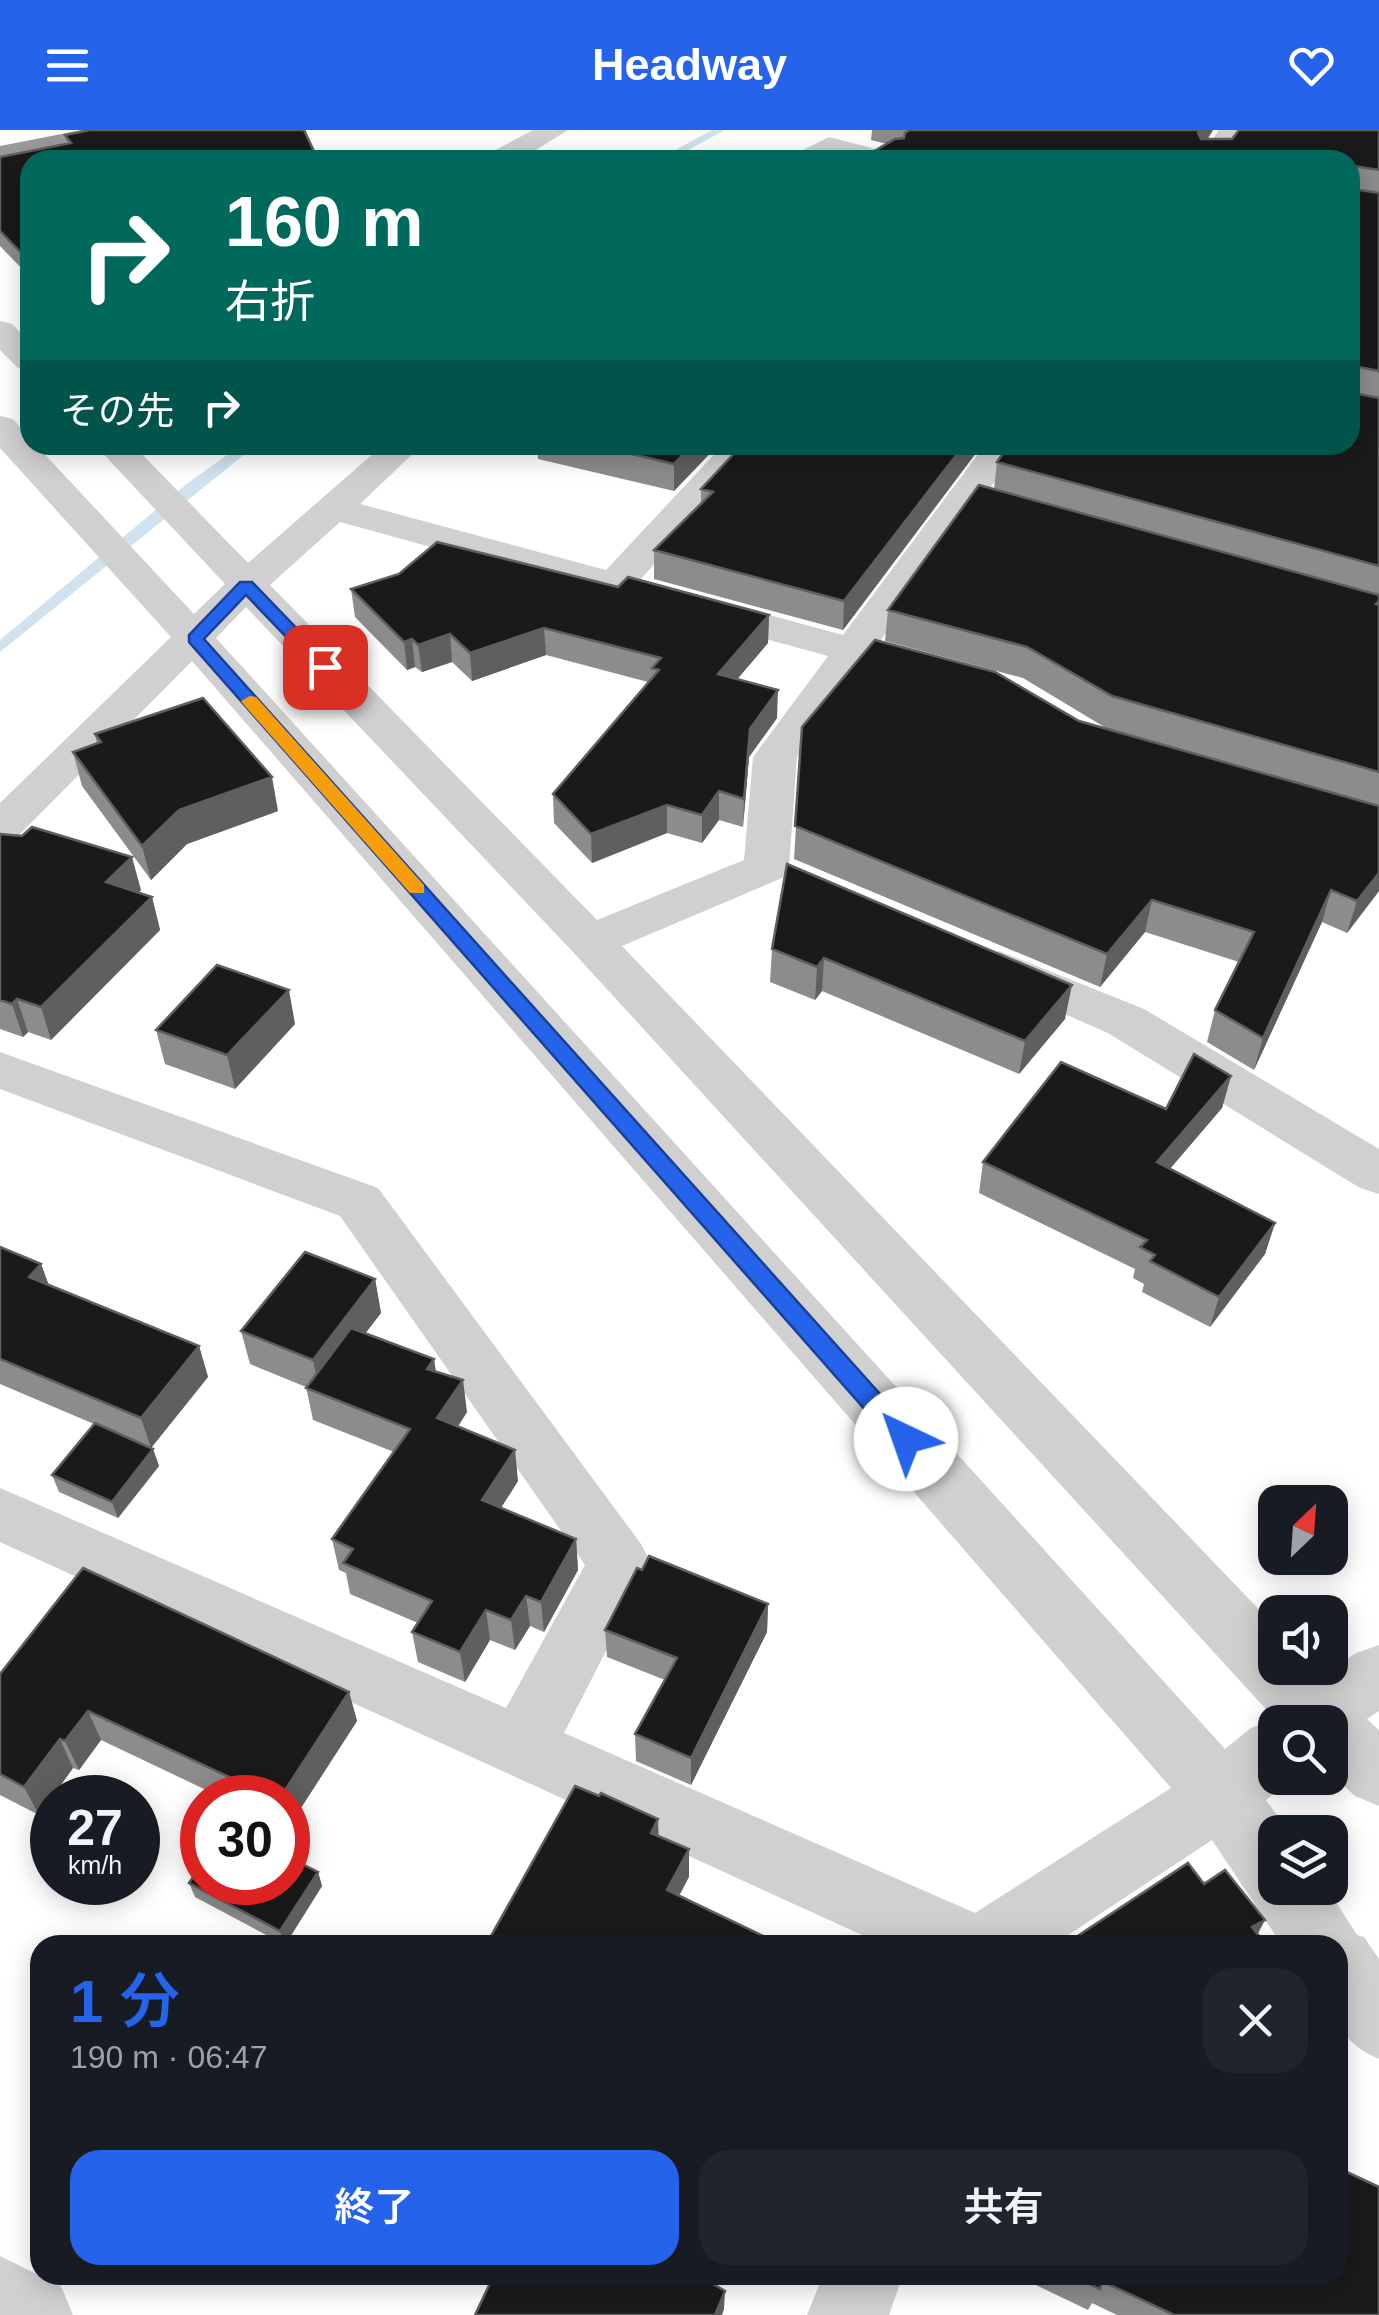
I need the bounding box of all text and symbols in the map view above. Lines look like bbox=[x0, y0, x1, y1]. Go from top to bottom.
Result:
icon: menu bbox=[40, 38, 95, 93]
icon: heart bbox=[1284, 38, 1339, 93]
text: Headway bbox=[592, 39, 787, 90]
text: 160 m bbox=[225, 183, 423, 261]
icon: right bbox=[60, 190, 190, 320]
text: 右折 bbox=[225, 276, 315, 327]
icon: right bbox=[194, 380, 249, 435]
text: その先 bbox=[60, 390, 174, 432]
pin bbox=[283, 625, 368, 710]
icon: arrive bbox=[298, 640, 353, 695]
position arrow bbox=[854, 1387, 958, 1491]
north arrow bbox=[1258, 1485, 1348, 1575]
map controls bbox=[1258, 1485, 1348, 1905]
button: sound bbox=[1258, 1595, 1348, 1685]
button: search bbox=[1258, 1705, 1348, 1795]
speed limit sign: 30 bbox=[180, 1775, 310, 1905]
text: 27 bbox=[67, 1800, 123, 1856]
button: layers bbox=[1258, 1815, 1348, 1905]
text: km/h bbox=[68, 1851, 122, 1879]
text: 1 分 bbox=[70, 1968, 180, 2035]
button: close bbox=[1203, 1968, 1308, 2073]
text: 190 m · 06:47 bbox=[70, 2039, 267, 2075]
button: 終了 bbox=[70, 2150, 679, 2265]
button: 共有 bbox=[699, 2150, 1308, 2265]

